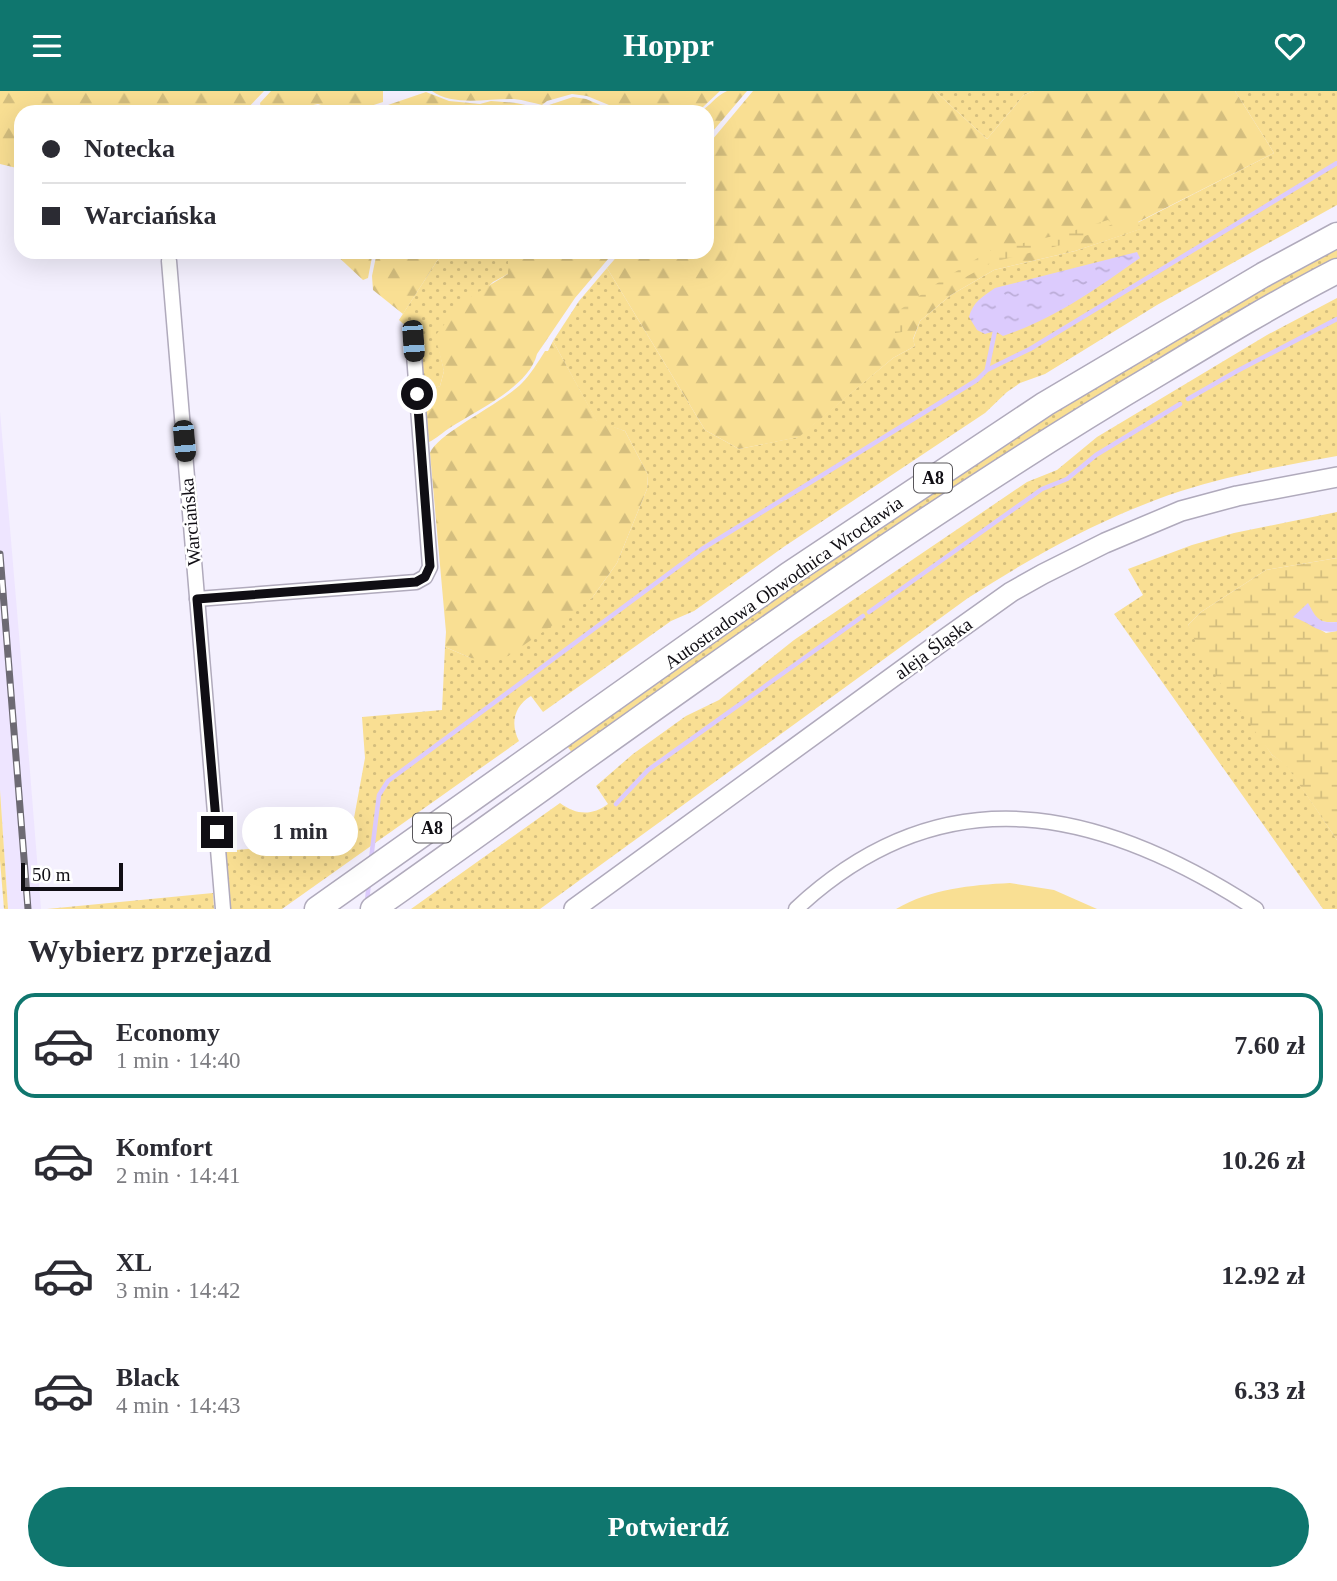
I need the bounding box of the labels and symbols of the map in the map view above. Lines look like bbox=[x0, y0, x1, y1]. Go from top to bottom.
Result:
car bbox=[402, 319, 425, 363]
route start bbox=[401, 378, 433, 410]
car bbox=[172, 419, 197, 463]
road number: A8 bbox=[914, 463, 952, 493]
street label: Warciańska bbox=[176, 477, 205, 567]
street label: Autostradowa Obwodnica Wrocławia bbox=[660, 491, 907, 673]
street label: aleja Śląska bbox=[891, 613, 976, 683]
callout: 1 min bbox=[242, 807, 357, 857]
road number: A8 bbox=[413, 813, 451, 843]
route end bbox=[201, 816, 233, 848]
scale bar bbox=[21, 860, 122, 892]

